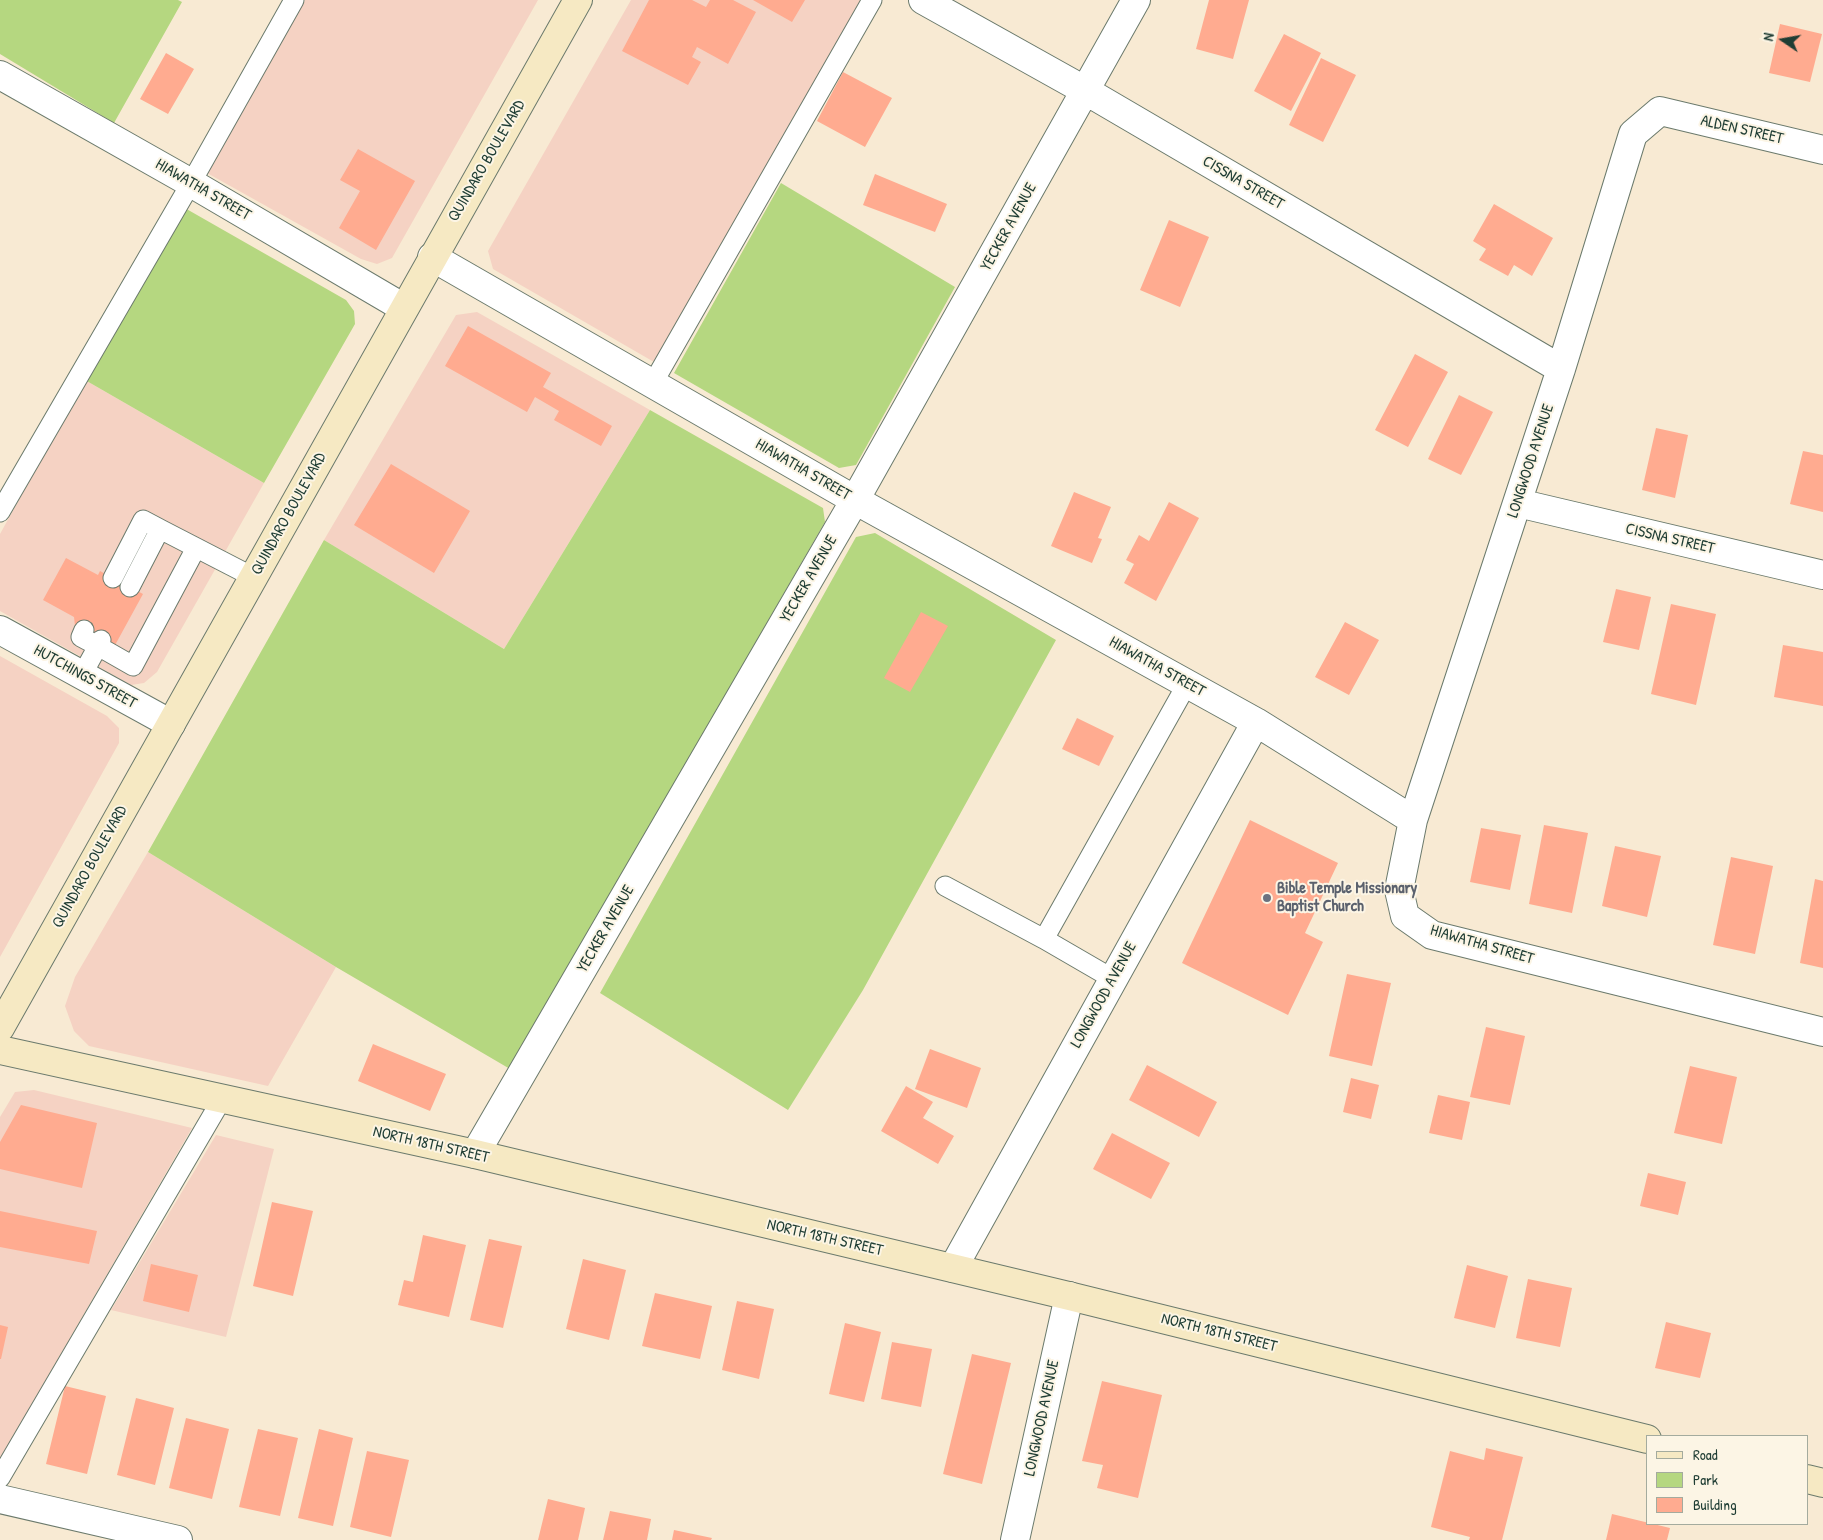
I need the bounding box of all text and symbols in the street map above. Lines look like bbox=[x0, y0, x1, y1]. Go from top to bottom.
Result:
north arrow bbox=[1758, 15, 1808, 65]
text: N bbox=[1758, 31, 1778, 42]
street label: QUINDARO BOULEVARD bbox=[444, 97, 530, 225]
street label: ALDEN STREET bbox=[1699, 111, 1785, 149]
street label: CISSNA STREET bbox=[1199, 152, 1287, 214]
street label: HIAWATHA STREET bbox=[152, 155, 254, 225]
street label: YECKER AVENUE bbox=[977, 180, 1041, 274]
street label: LONGWOOD AVENUE bbox=[1504, 402, 1558, 520]
street label: HIAWATHA STREET bbox=[752, 435, 854, 505]
street label: QUINDARO BOULEVARD bbox=[247, 449, 331, 579]
street label: CISSNA STREET bbox=[1624, 519, 1716, 559]
street label: YECKER AVENUE bbox=[776, 532, 842, 626]
street label: HIAWATHA STREET bbox=[1106, 633, 1208, 701]
street label: HUTCHINGS STREET bbox=[30, 641, 140, 713]
street label: QUINDARO BOULEVARD bbox=[48, 802, 132, 932]
place label: Bible Temple Missionary Baptist Church bbox=[1277, 879, 1417, 917]
street label: YECKER AVENUE bbox=[573, 882, 639, 976]
marker: Bible Temple Missionary Baptist Church bbox=[1261, 892, 1273, 904]
street label: HIAWATHA STREET bbox=[1428, 921, 1536, 969]
street label: LONGWOOD AVENUE bbox=[1067, 939, 1141, 1051]
street label: NORTH 18TH STREET bbox=[371, 1122, 491, 1168]
street label: NORTH 18TH STREET bbox=[765, 1215, 885, 1261]
street label: NORTH 18TH STREET bbox=[1159, 1309, 1279, 1357]
street label: LONGWOOD AVENUE bbox=[1020, 1358, 1064, 1478]
legend bbox=[1646, 1435, 1808, 1525]
text: Road bbox=[1693, 1444, 1718, 1465]
text: Park bbox=[1693, 1469, 1718, 1490]
text: Building bbox=[1693, 1494, 1737, 1515]

